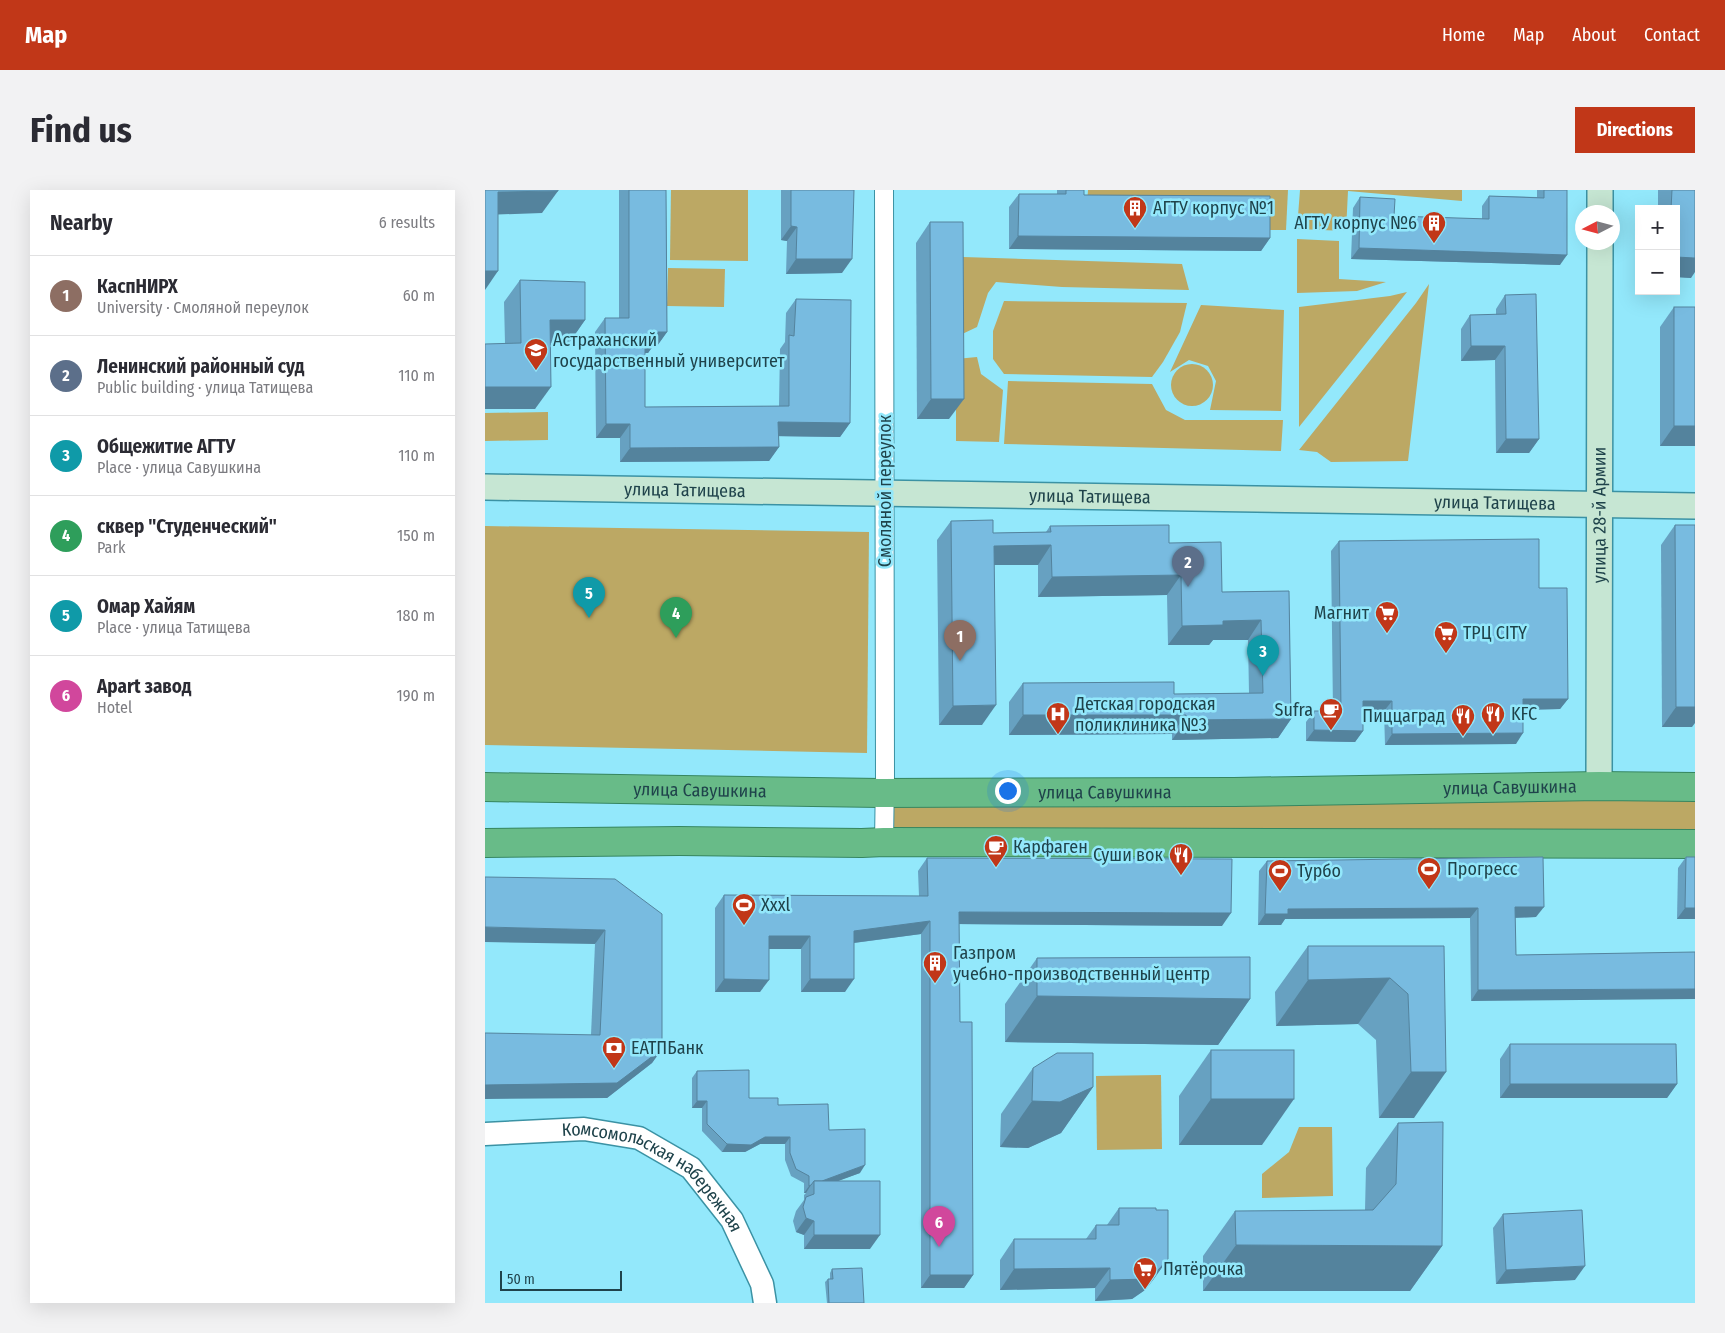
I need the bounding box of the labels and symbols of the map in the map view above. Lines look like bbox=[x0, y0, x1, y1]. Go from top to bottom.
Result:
building icon: АГТУ корпус №1 bbox=[1122, 195, 1148, 229]
place label: АГТУ корпус №1 bbox=[1153, 197, 1274, 219]
north arrow bbox=[1575, 205, 1620, 250]
building icon: АГТУ корпус №6 bbox=[1421, 210, 1447, 244]
place label: АГТУ корпус №6 bbox=[1294, 212, 1417, 234]
place label: Астраханский государственный университет bbox=[553, 329, 785, 372]
school or university icon: Астраханский государственный университет bbox=[523, 337, 549, 371]
street label: Смоляной переулок bbox=[874, 414, 896, 567]
street label: улица 28-й Армии bbox=[1588, 447, 1611, 583]
street label: улица Татищева bbox=[624, 478, 746, 502]
street label: улица Татищева bbox=[1029, 485, 1151, 508]
street label: улица Татищева bbox=[1434, 491, 1556, 515]
pin: 2 bbox=[1172, 546, 1204, 587]
pin: 5 bbox=[573, 577, 605, 618]
pin: 4 bbox=[660, 597, 692, 638]
supermarket icon: Магнит bbox=[1374, 600, 1400, 634]
place label: Магнит bbox=[1314, 602, 1370, 624]
pin: 1 bbox=[944, 620, 976, 661]
supermarket icon: ТРЦ CITY bbox=[1433, 620, 1459, 654]
place label: ТРЦ CITY bbox=[1463, 622, 1527, 644]
pin: 3 bbox=[1247, 635, 1279, 676]
place label: Детская городская поликлиника №3 bbox=[1074, 693, 1216, 736]
cafe icon: Sufra bbox=[1318, 697, 1344, 731]
place label: Sufra bbox=[1275, 699, 1313, 721]
hospital icon: Детская городская поликлиника №3 bbox=[1045, 701, 1071, 735]
restaurant icon: KFC bbox=[1480, 701, 1506, 735]
restaurant icon: Пиццаград bbox=[1450, 703, 1476, 737]
place label: KFC bbox=[1511, 703, 1537, 725]
place label: Пиццаград bbox=[1362, 705, 1445, 727]
street label: улица Савушкина bbox=[1443, 775, 1577, 800]
street label: улица Савушкина bbox=[633, 778, 767, 802]
your location bbox=[995, 778, 1021, 804]
street label: улица Савушкина bbox=[1038, 781, 1172, 804]
cafe icon: Карфаген bbox=[983, 834, 1009, 868]
place label: Карфаген bbox=[1013, 836, 1088, 858]
restaurant icon: Суши вок bbox=[1168, 842, 1194, 876]
place label: Суши вок bbox=[1093, 844, 1164, 866]
sports icon: Прогресс bbox=[1416, 856, 1442, 890]
sports icon: Турбо bbox=[1267, 858, 1293, 892]
place label: Прогресс bbox=[1447, 858, 1518, 880]
place label: Турбо bbox=[1297, 860, 1341, 882]
sports icon: Xxxl bbox=[731, 892, 757, 926]
place label: Xxxl bbox=[761, 894, 791, 916]
place label: Газпром учебно-производственный центр bbox=[953, 942, 1210, 985]
building icon: Газпром учебно-производственный центр bbox=[922, 950, 948, 984]
bank icon: ЕАТПБанк bbox=[601, 1035, 627, 1069]
place label: ЕАТПБанк bbox=[631, 1037, 704, 1059]
street label: Комсомольская набережная bbox=[561, 1118, 747, 1236]
pin: 6 bbox=[923, 1206, 955, 1247]
supermarket icon: Пятёрочка bbox=[1132, 1256, 1158, 1290]
place label: Пятёрочка bbox=[1163, 1258, 1244, 1280]
scale bar bbox=[500, 1268, 623, 1291]

